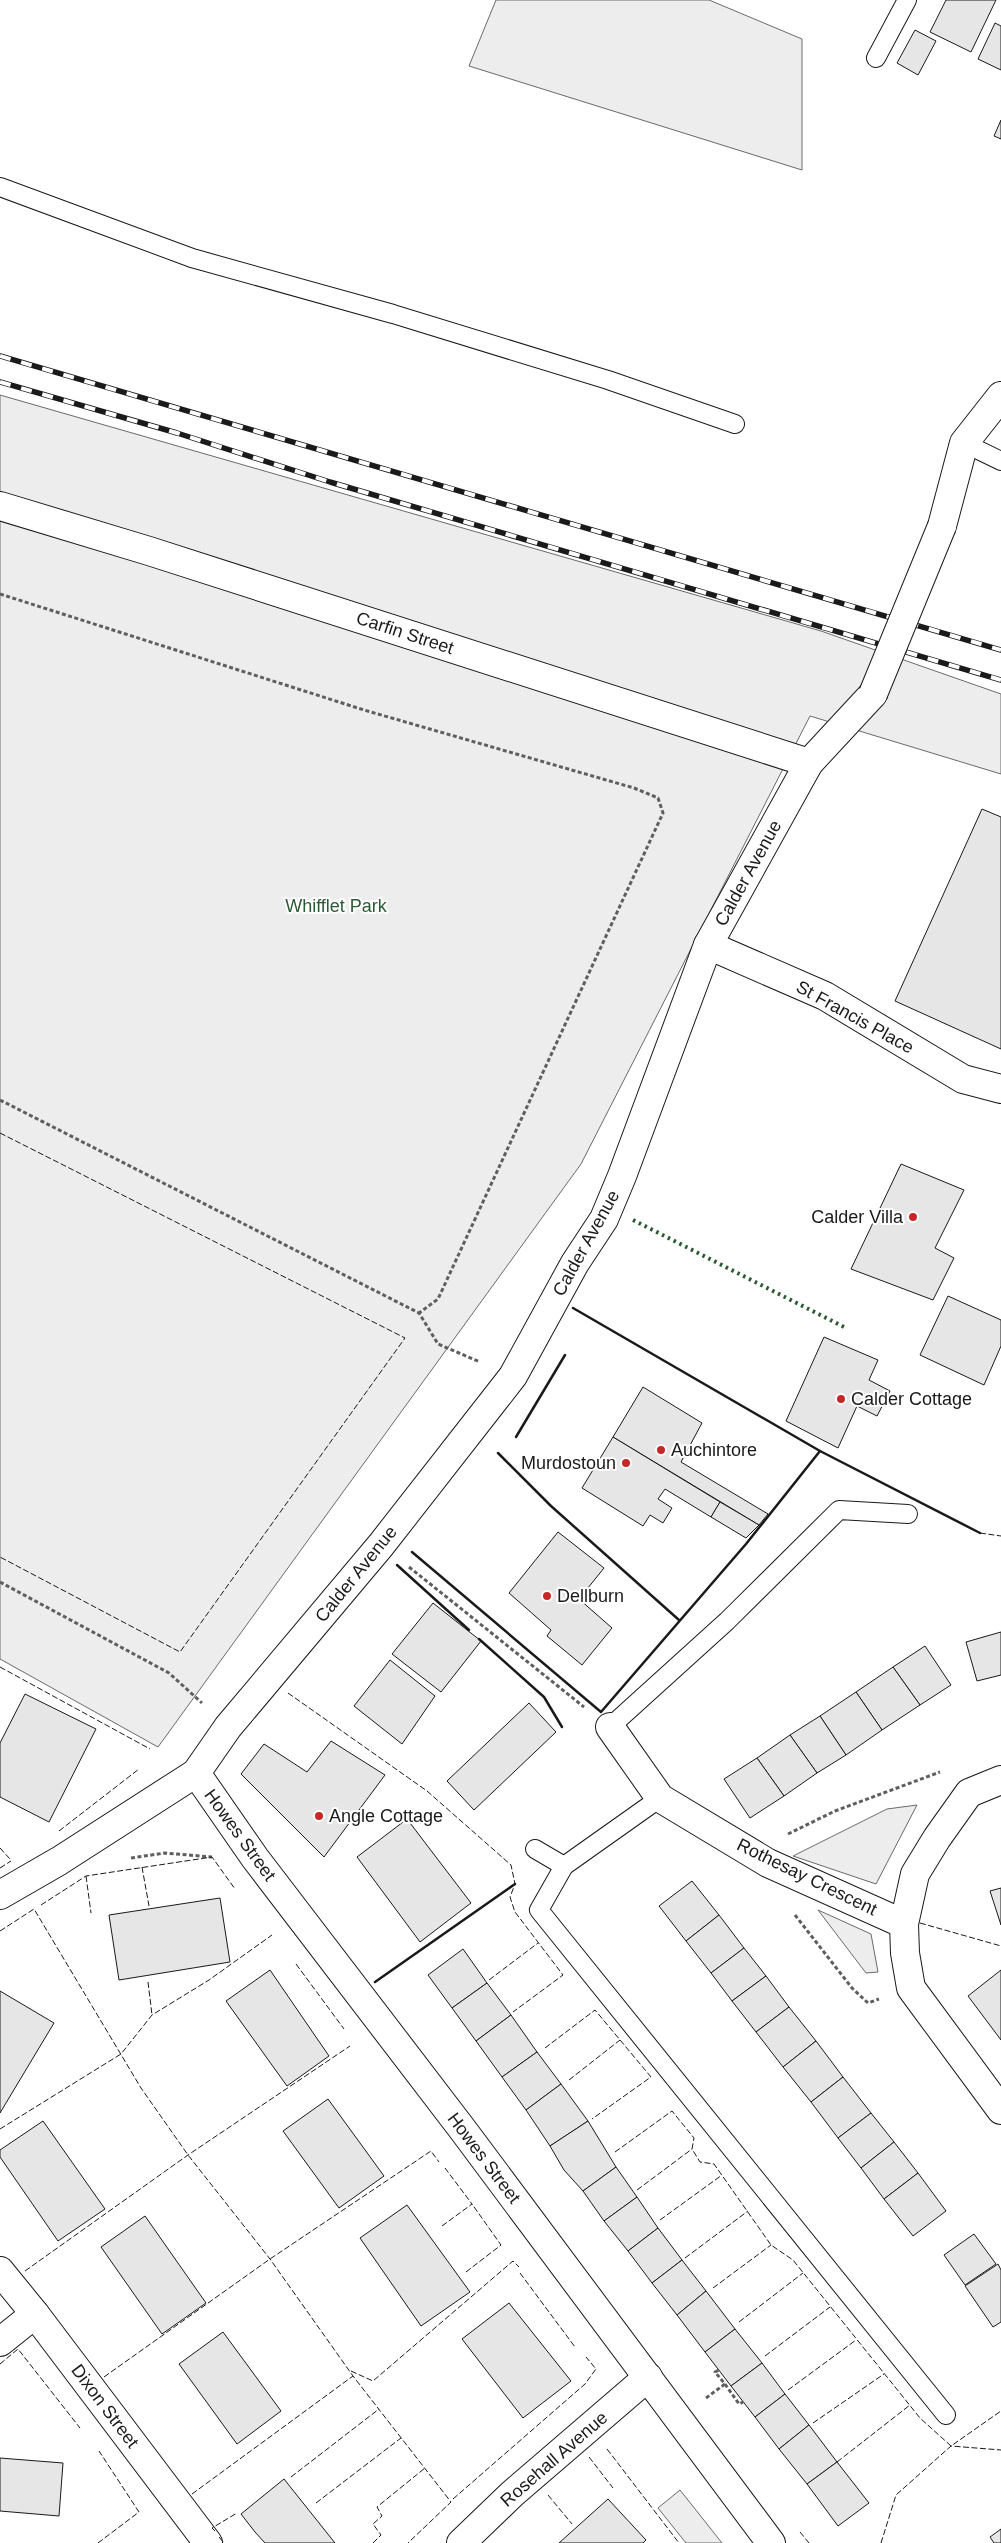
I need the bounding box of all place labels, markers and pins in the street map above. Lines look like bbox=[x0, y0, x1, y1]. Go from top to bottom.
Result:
place label: Calder Villa bbox=[811, 1207, 904, 1227]
marker: Calder Villa bbox=[907, 1211, 919, 1223]
place label: Calder Cottage bbox=[851, 1389, 972, 1409]
marker: Calder Cottage bbox=[835, 1393, 847, 1405]
place label: Auchintore bbox=[671, 1440, 757, 1460]
marker: Auchintore bbox=[655, 1444, 667, 1456]
place label: Murdostoun bbox=[521, 1453, 616, 1473]
marker: Murdostoun bbox=[620, 1457, 632, 1469]
place label: Dellburn bbox=[557, 1586, 624, 1606]
marker: Dellburn bbox=[541, 1590, 553, 1602]
place label: Angle Cottage bbox=[329, 1806, 443, 1826]
marker: Angle Cottage bbox=[313, 1810, 325, 1822]

